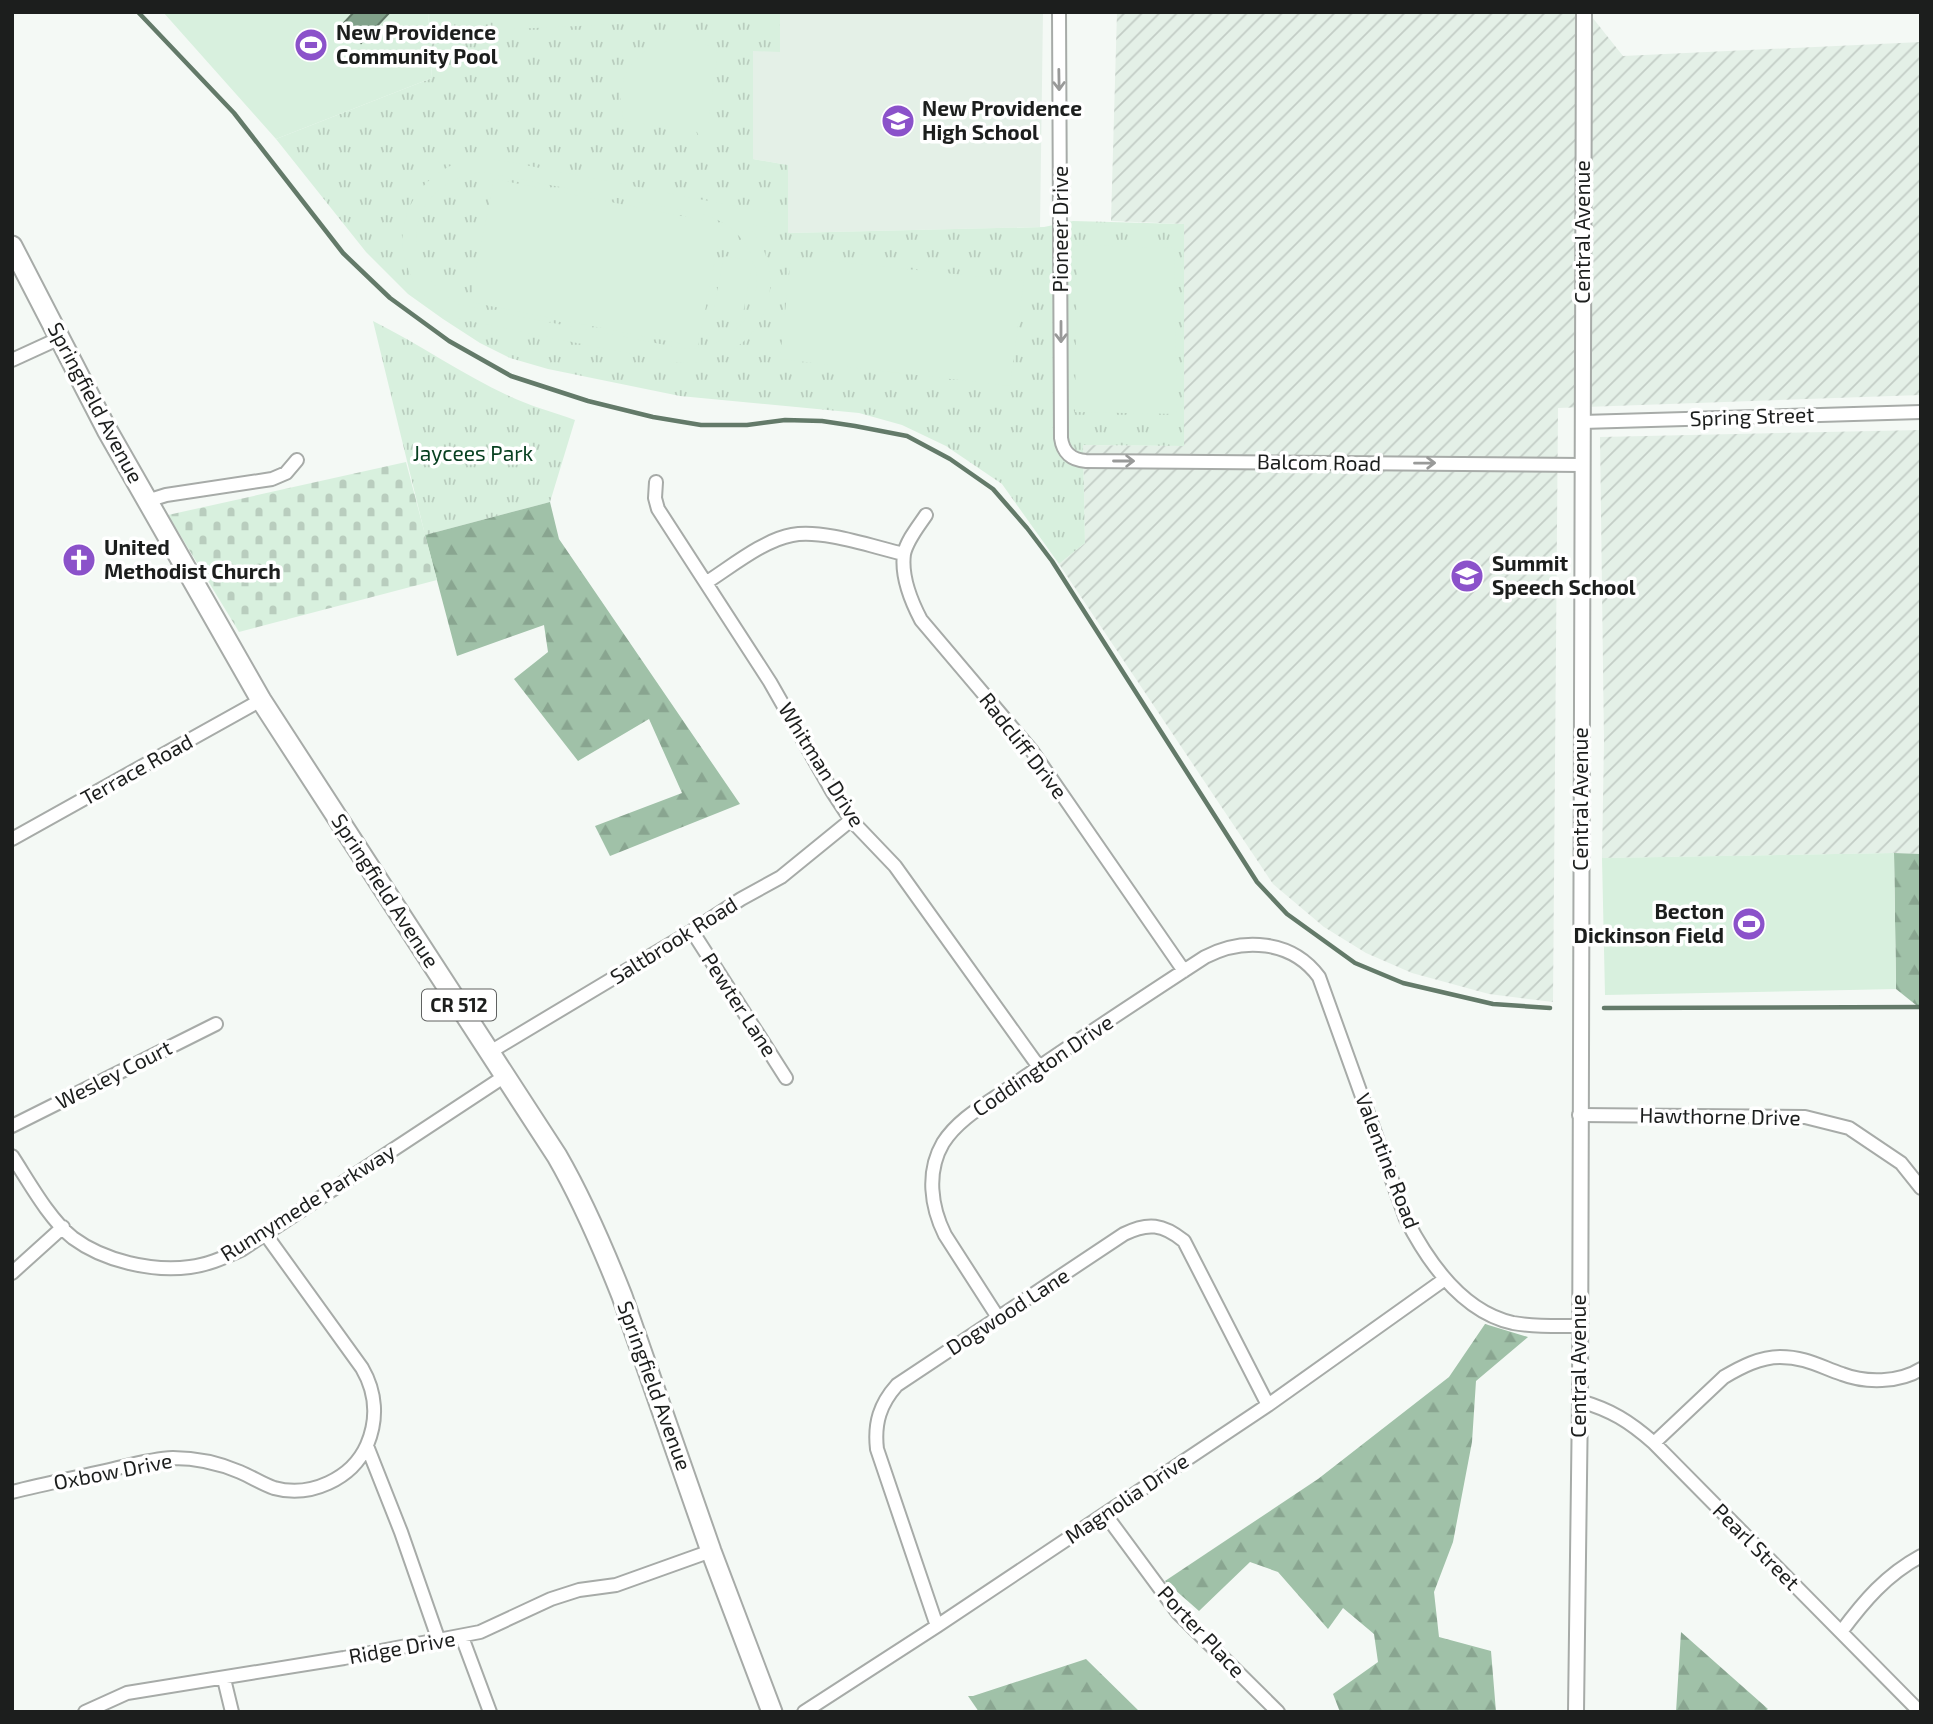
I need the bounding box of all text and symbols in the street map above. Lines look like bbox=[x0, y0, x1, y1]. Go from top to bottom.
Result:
place label: New Providence Community Pool bbox=[336, 19, 498, 69]
sports icon: New Providence Community Pool bbox=[292, 26, 330, 64]
one-way arrow bbox=[1053, 69, 1066, 92]
place label: New Providence High School bbox=[922, 95, 1082, 144]
school or university icon: New Providence High School bbox=[879, 102, 917, 140]
street label: Central Avenue bbox=[1569, 160, 1594, 304]
street label: Pioneer Drive bbox=[1047, 166, 1072, 292]
street label: Springfield Avenue bbox=[43, 318, 149, 487]
one-way arrow bbox=[1054, 321, 1068, 344]
street label: Spring Street bbox=[1689, 401, 1815, 430]
park label: Jaycees Park bbox=[413, 440, 534, 465]
street label: Balcom Road bbox=[1257, 448, 1381, 475]
one-way arrow bbox=[1112, 454, 1135, 468]
one-way arrow bbox=[1413, 456, 1436, 470]
place label: United Methodist Church bbox=[104, 534, 281, 583]
church icon: United Methodist Church bbox=[60, 541, 98, 579]
place label: Summit Speech School bbox=[1492, 550, 1636, 599]
school or university icon: Summit Speech School bbox=[1448, 557, 1486, 595]
street label: Radcliff Drive bbox=[975, 687, 1073, 803]
street label: Whitman Drive bbox=[774, 697, 870, 831]
street label: Central Avenue bbox=[1567, 727, 1592, 871]
street label: Terrace Road bbox=[76, 728, 197, 810]
street label: Springfield Avenue bbox=[327, 809, 445, 972]
street label: Saltbrook Road bbox=[605, 891, 741, 989]
place label: Becton Dickinson Field bbox=[1574, 898, 1724, 947]
sports icon: Becton Dickinson Field bbox=[1730, 905, 1768, 943]
street label: Pewter Lane bbox=[697, 948, 783, 1061]
road number: CR 512 bbox=[422, 990, 496, 1021]
street label: Coddington Drive bbox=[967, 1009, 1117, 1121]
street label: Wesley Court bbox=[51, 1034, 175, 1114]
street label: Valentine Road bbox=[1351, 1089, 1426, 1232]
street label: Hawthorne Drive bbox=[1639, 1102, 1801, 1129]
street label: Runnymede Parkway bbox=[215, 1138, 399, 1266]
street label: Dogwood Lane bbox=[941, 1262, 1073, 1360]
street label: Central Avenue bbox=[1565, 1294, 1590, 1438]
street label: Springfield Avenue bbox=[613, 1297, 698, 1474]
street label: Oxbow Drive bbox=[51, 1447, 174, 1494]
street label: Magnolia Drive bbox=[1060, 1447, 1193, 1548]
street label: Pearl Street bbox=[1709, 1497, 1806, 1594]
street label: Porter Place bbox=[1153, 1580, 1251, 1682]
street label: Ridge Drive bbox=[347, 1625, 457, 1668]

